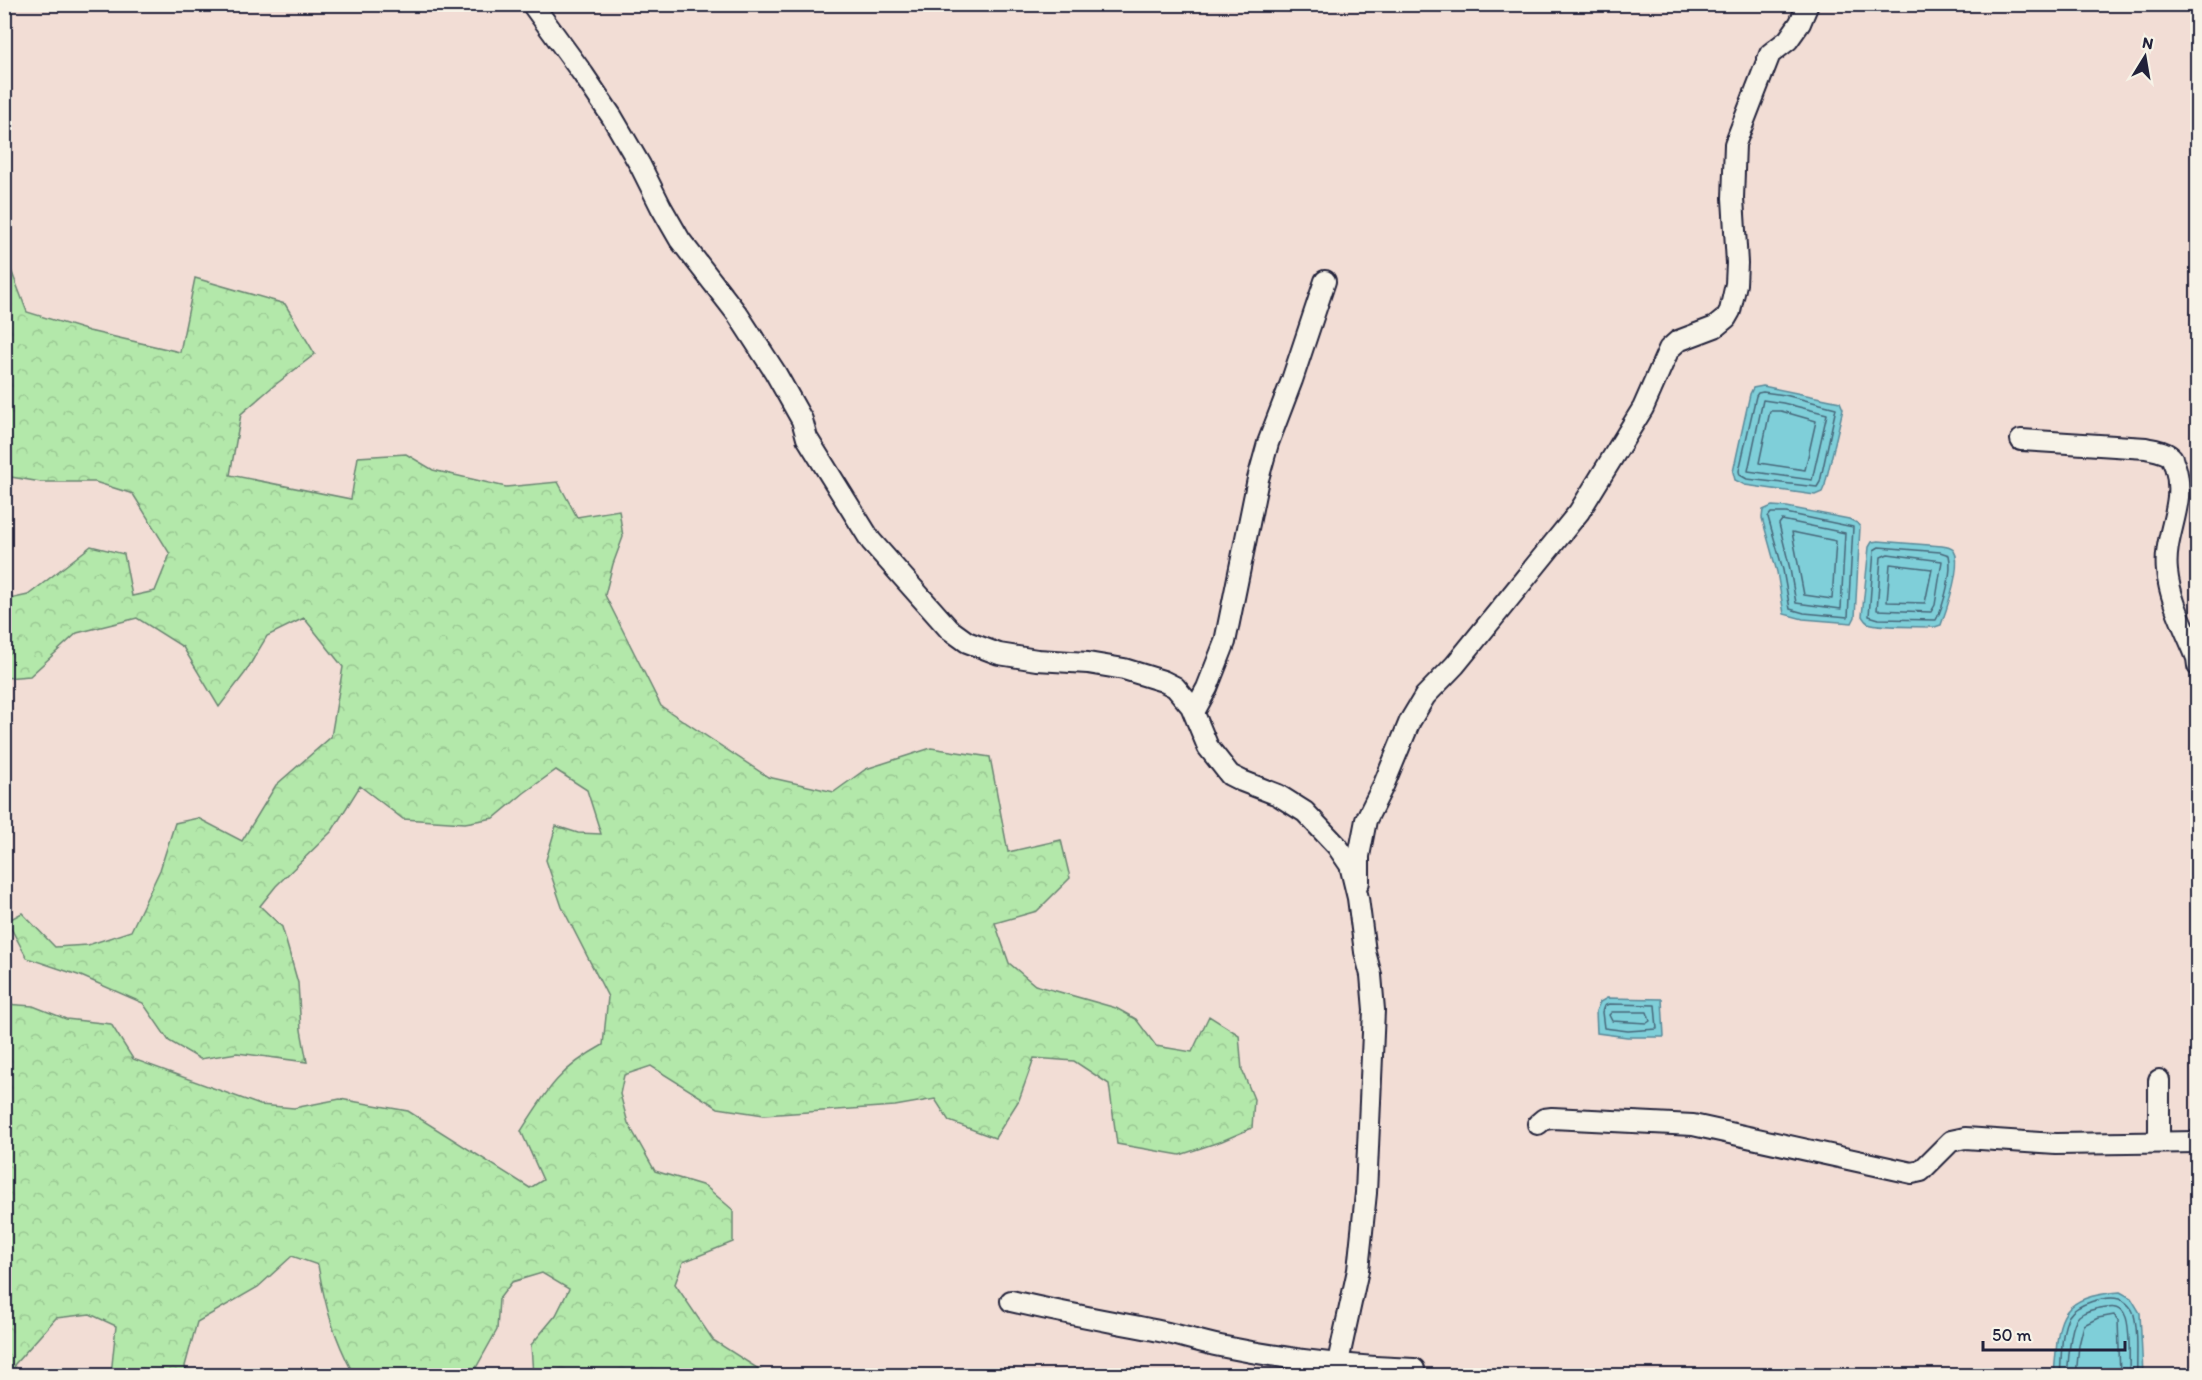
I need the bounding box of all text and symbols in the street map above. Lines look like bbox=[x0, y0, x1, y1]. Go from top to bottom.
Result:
north arrow bbox=[2115, 27, 2175, 87]
text: N bbox=[2141, 32, 2155, 53]
scale bar bbox=[1983, 1314, 2126, 1352]
text: 50 m bbox=[1992, 1324, 2032, 1346]

